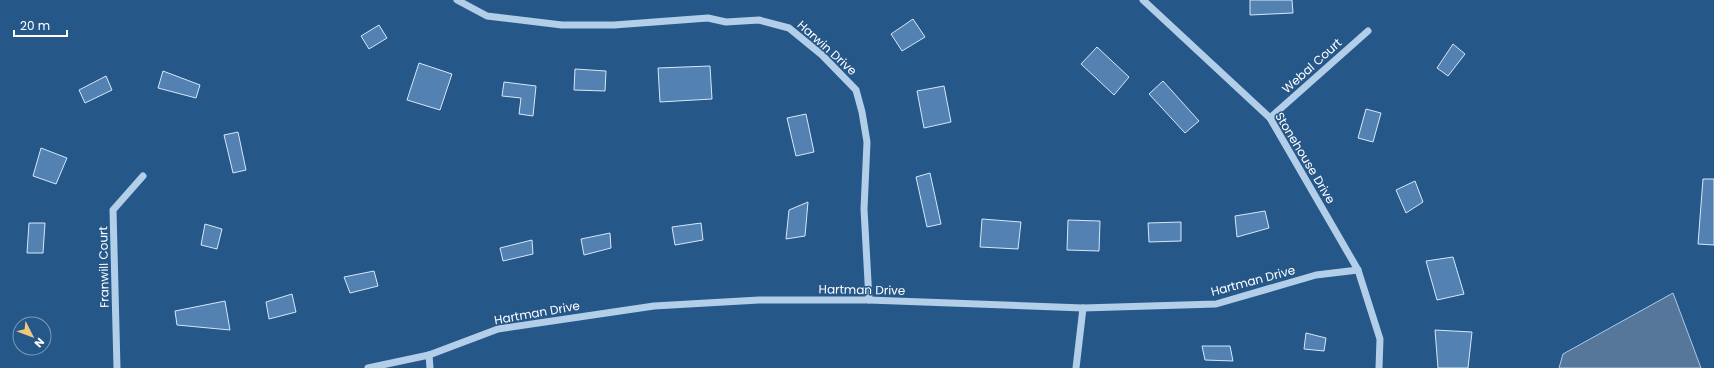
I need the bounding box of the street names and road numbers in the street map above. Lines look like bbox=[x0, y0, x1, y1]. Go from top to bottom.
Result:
street label: Harwin Drive bbox=[794, 16, 861, 79]
street label: Webal Court bbox=[1278, 34, 1345, 97]
street label: Stonehouse Drive bbox=[1271, 109, 1340, 207]
street label: Franwill Court bbox=[94, 226, 113, 308]
street label: Hartman Drive bbox=[1209, 261, 1297, 300]
street label: Hartman Drive bbox=[819, 280, 906, 299]
street label: Hartman Drive bbox=[493, 297, 581, 328]

